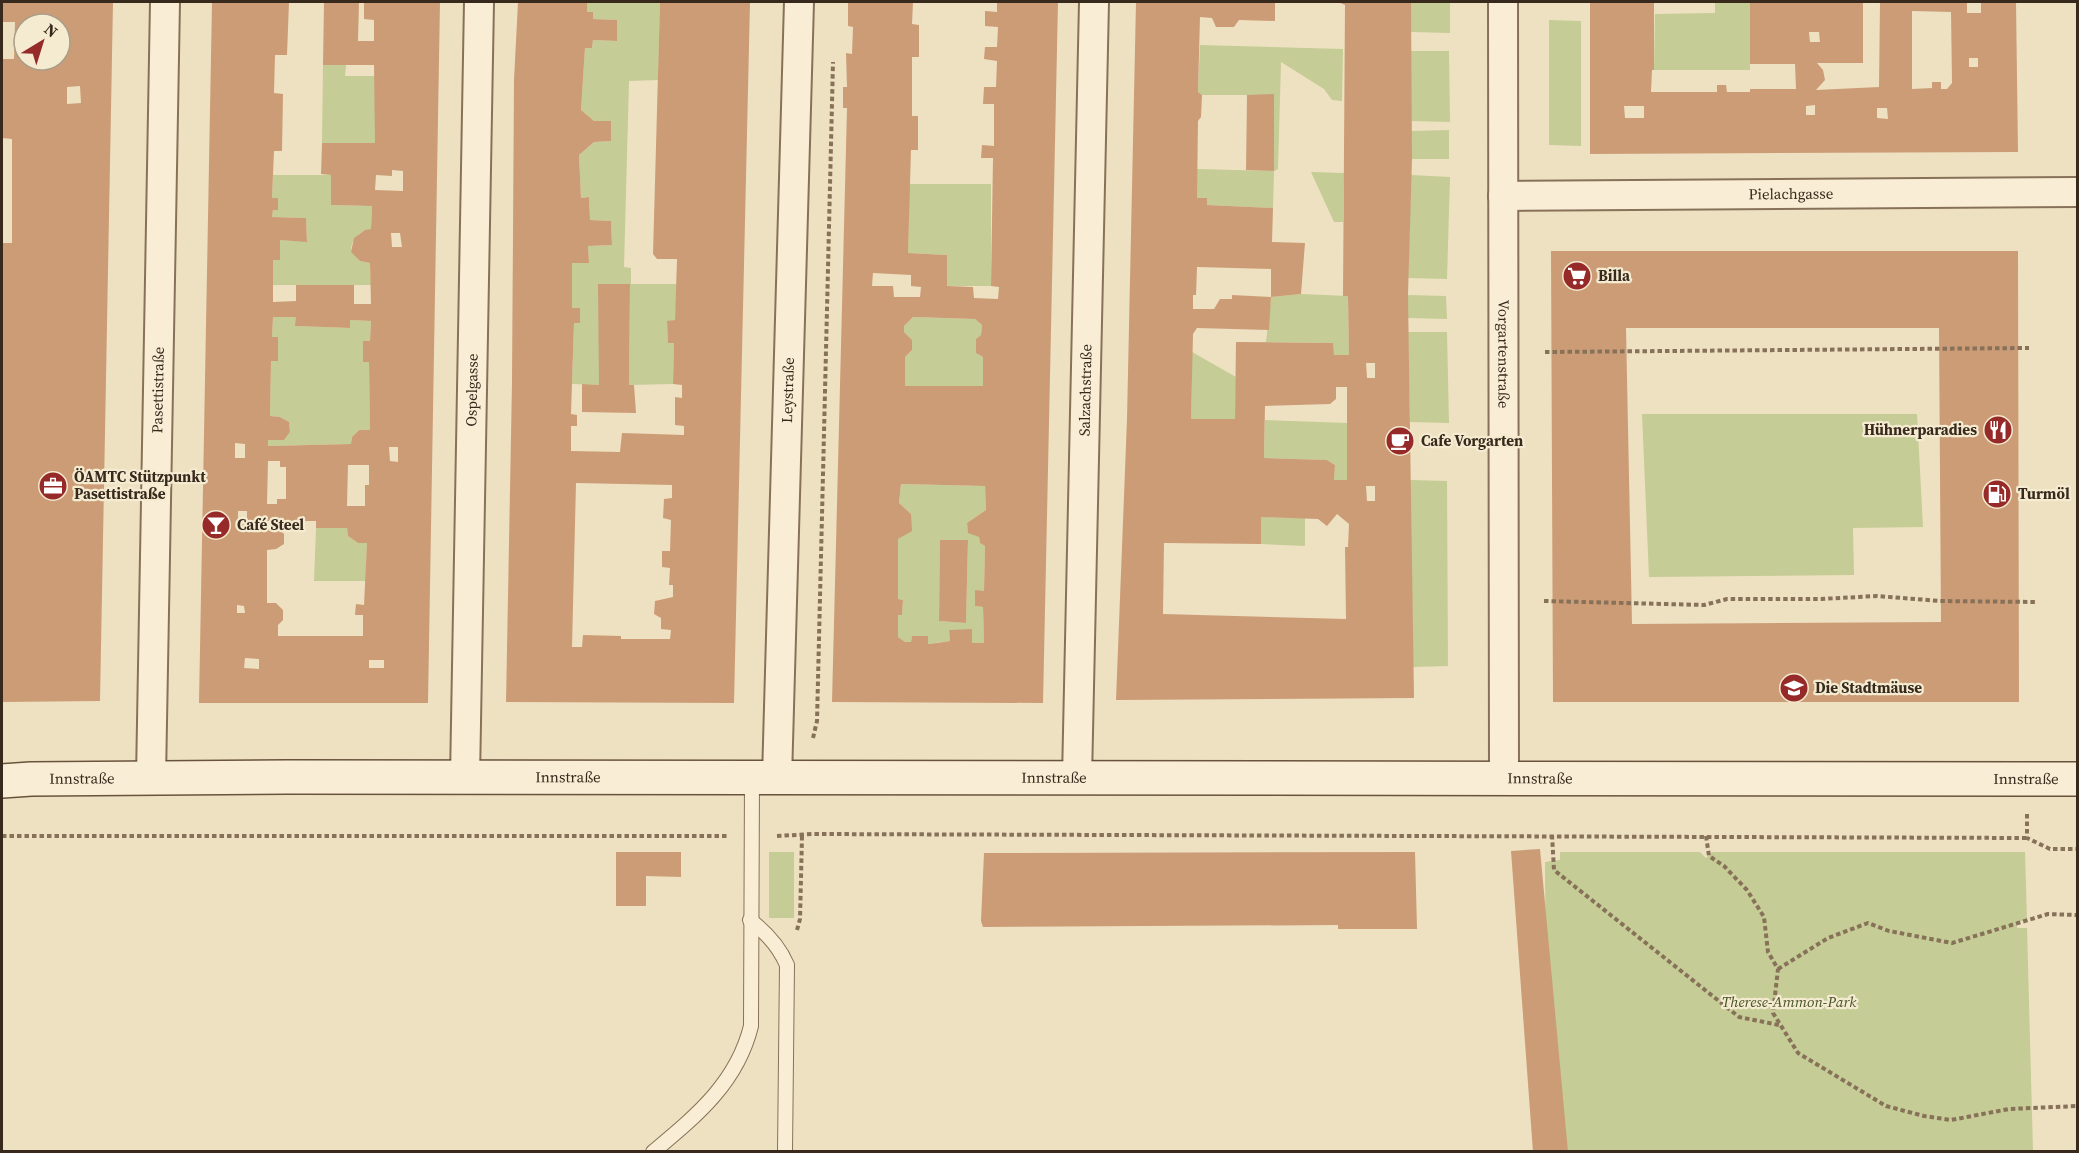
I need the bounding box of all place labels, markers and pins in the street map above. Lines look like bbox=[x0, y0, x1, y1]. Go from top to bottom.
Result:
supermarket icon: Billa bbox=[1561, 260, 1593, 292]
place label: Billa bbox=[1598, 265, 1631, 286]
restaurant icon: Hühnerparadies bbox=[1982, 414, 2014, 446]
place label: Hühnerparadies bbox=[1864, 419, 1977, 440]
cafe icon: Cafe Vorgarten bbox=[1384, 425, 1416, 457]
place label: Cafe Vorgarten bbox=[1421, 430, 1523, 451]
place label: ÖAMTC Stützpunkt Pasettistraße bbox=[74, 466, 206, 504]
office icon: ÖAMTC Stützpunkt Pasettistraße bbox=[37, 470, 69, 502]
fuel station icon: Turmöl bbox=[1981, 478, 2013, 510]
place label: Turmöl bbox=[2018, 483, 2070, 504]
bar icon: Café Steel bbox=[200, 509, 232, 541]
place label: Café Steel bbox=[237, 514, 304, 535]
school or university icon: Die Stadtmäuse bbox=[1778, 672, 1810, 704]
place label: Die Stadtmäuse bbox=[1815, 677, 1922, 698]

